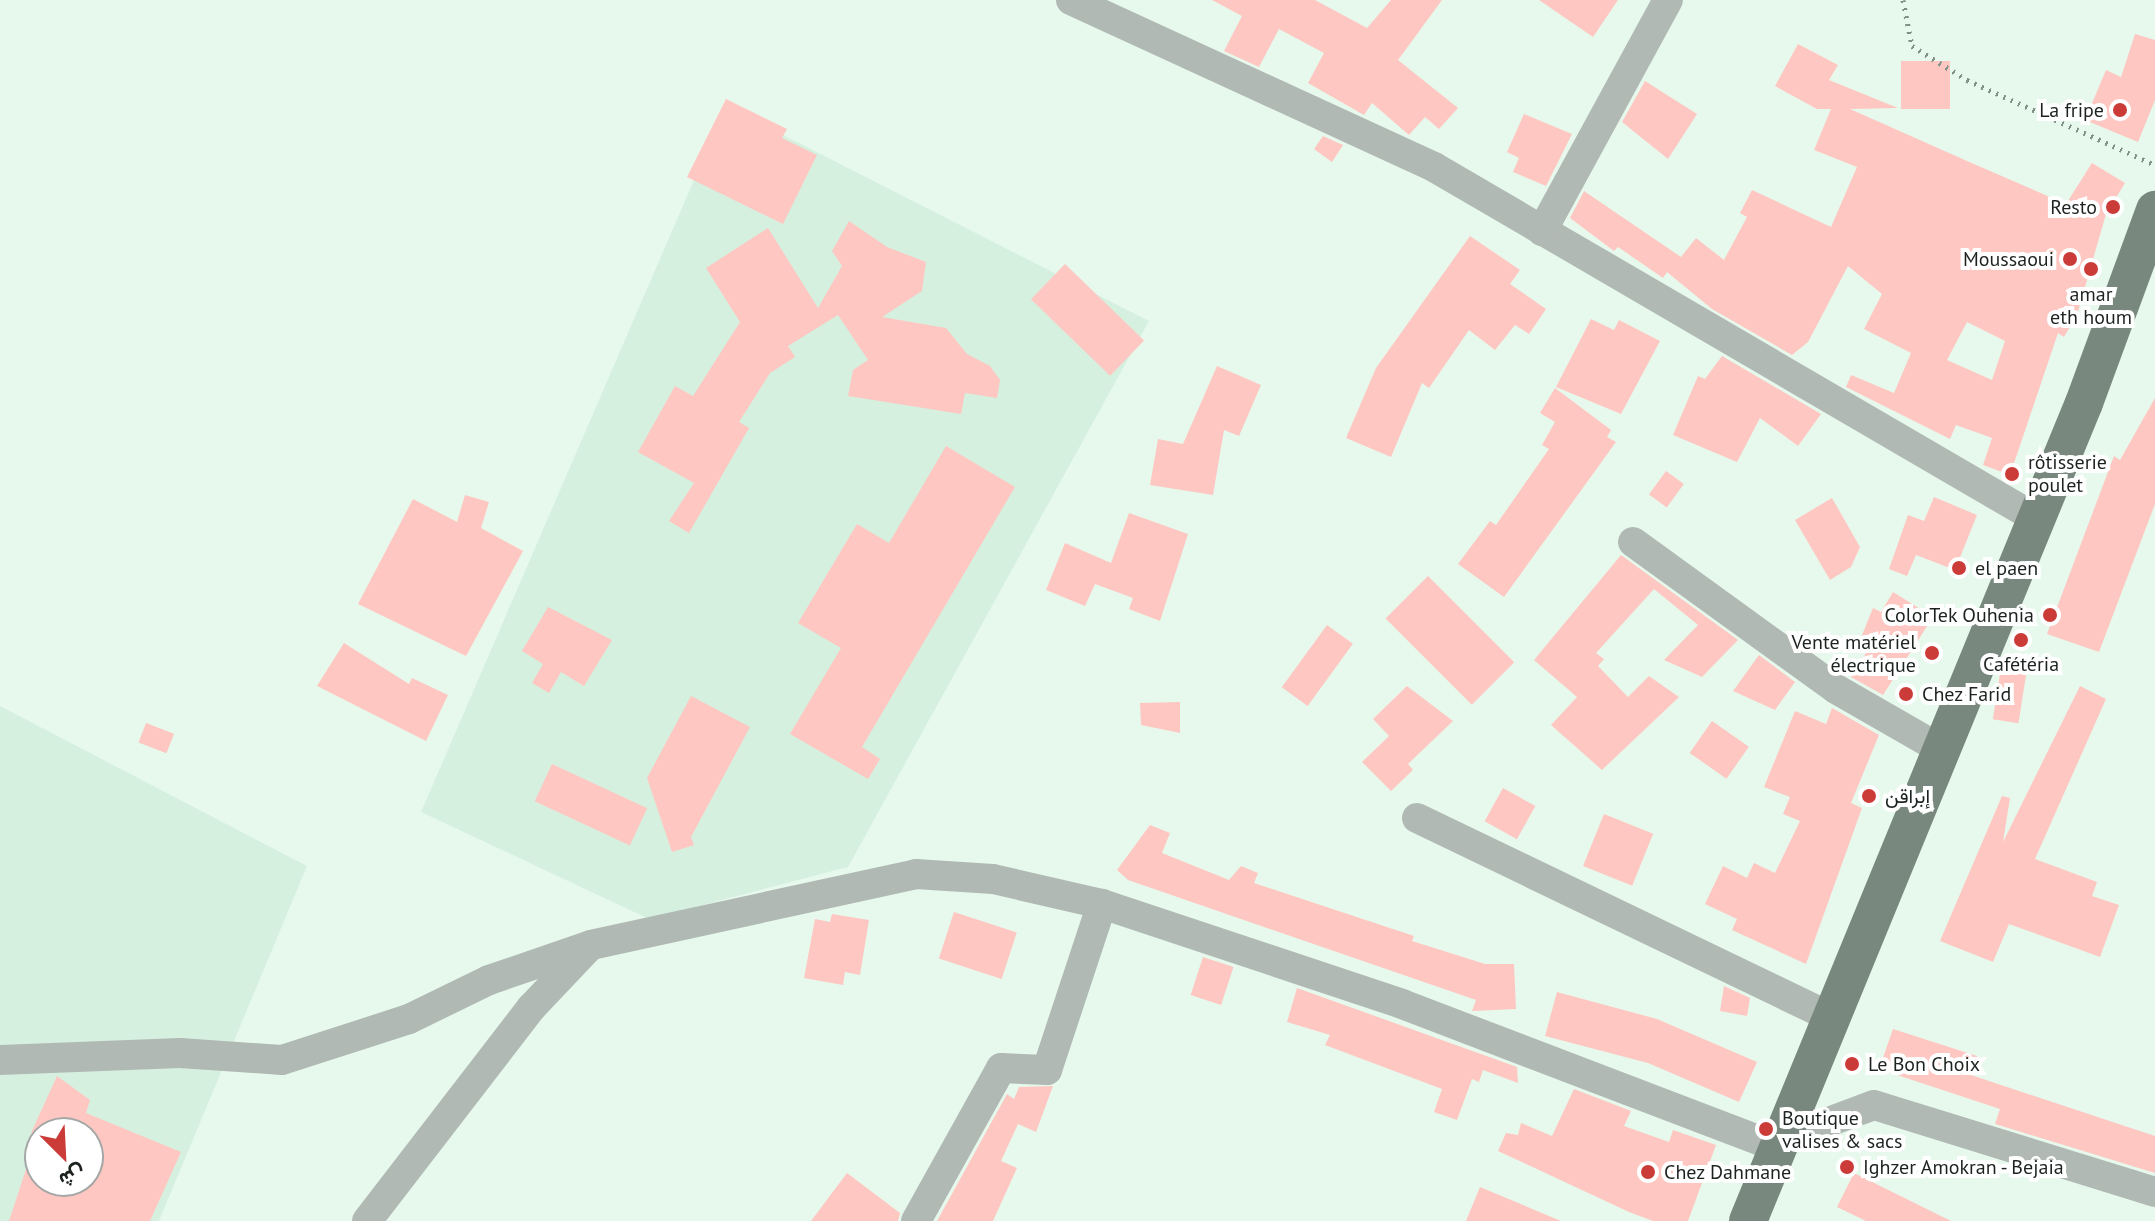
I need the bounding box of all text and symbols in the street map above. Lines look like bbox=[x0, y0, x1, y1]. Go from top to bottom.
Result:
place label: La fripe bbox=[2039, 98, 2104, 122]
marker: La fripe bbox=[2111, 101, 2129, 119]
place label: Resto bbox=[2050, 195, 2097, 219]
marker: Resto bbox=[2104, 198, 2122, 216]
place label: Moussaoui bbox=[1963, 247, 2054, 271]
marker: Moussaoui bbox=[2061, 250, 2079, 268]
marker: amar eth houm bbox=[2082, 260, 2100, 278]
place label: amar eth houm bbox=[2050, 282, 2132, 329]
place label: rôtisserie poulet bbox=[2028, 450, 2107, 497]
marker: rôtisserie poulet bbox=[2003, 465, 2021, 483]
place label: el paen bbox=[1975, 556, 2038, 580]
marker: el paen bbox=[1950, 559, 1968, 577]
place label: ColorTek Ouhenia bbox=[1884, 603, 2034, 627]
marker: ColorTek Ouhenia bbox=[2041, 606, 2059, 624]
place label: Vente matériel électrique bbox=[1792, 630, 1916, 677]
marker: Cafétéria bbox=[2012, 631, 2030, 649]
marker: Vente matériel électrique bbox=[1923, 644, 1941, 662]
place label: Cafétéria bbox=[1983, 652, 2059, 676]
place label: Chez Farid bbox=[1922, 682, 2012, 706]
marker: Chez Farid bbox=[1897, 685, 1915, 703]
place label: إبراقن bbox=[1885, 784, 1930, 808]
marker: إبراقن bbox=[1860, 787, 1878, 805]
place label: Le Bon Choix bbox=[1868, 1052, 1980, 1076]
marker: Le Bon Choix bbox=[1843, 1055, 1861, 1073]
place label: Boutique valises & sacs bbox=[1782, 1106, 1902, 1153]
north arrow bbox=[24, 1117, 104, 1197]
marker: Boutique valises & sacs bbox=[1757, 1120, 1775, 1138]
place label: Ighzer Amokran - Bejaia bbox=[1863, 1155, 2068, 1179]
marker: Ighzer Amokran - Bejaia bbox=[1838, 1158, 1856, 1176]
text: ش bbox=[55, 1159, 91, 1195]
place label: Chez Dahmane bbox=[1664, 1160, 1792, 1184]
marker: Chez Dahmane bbox=[1639, 1163, 1657, 1181]

